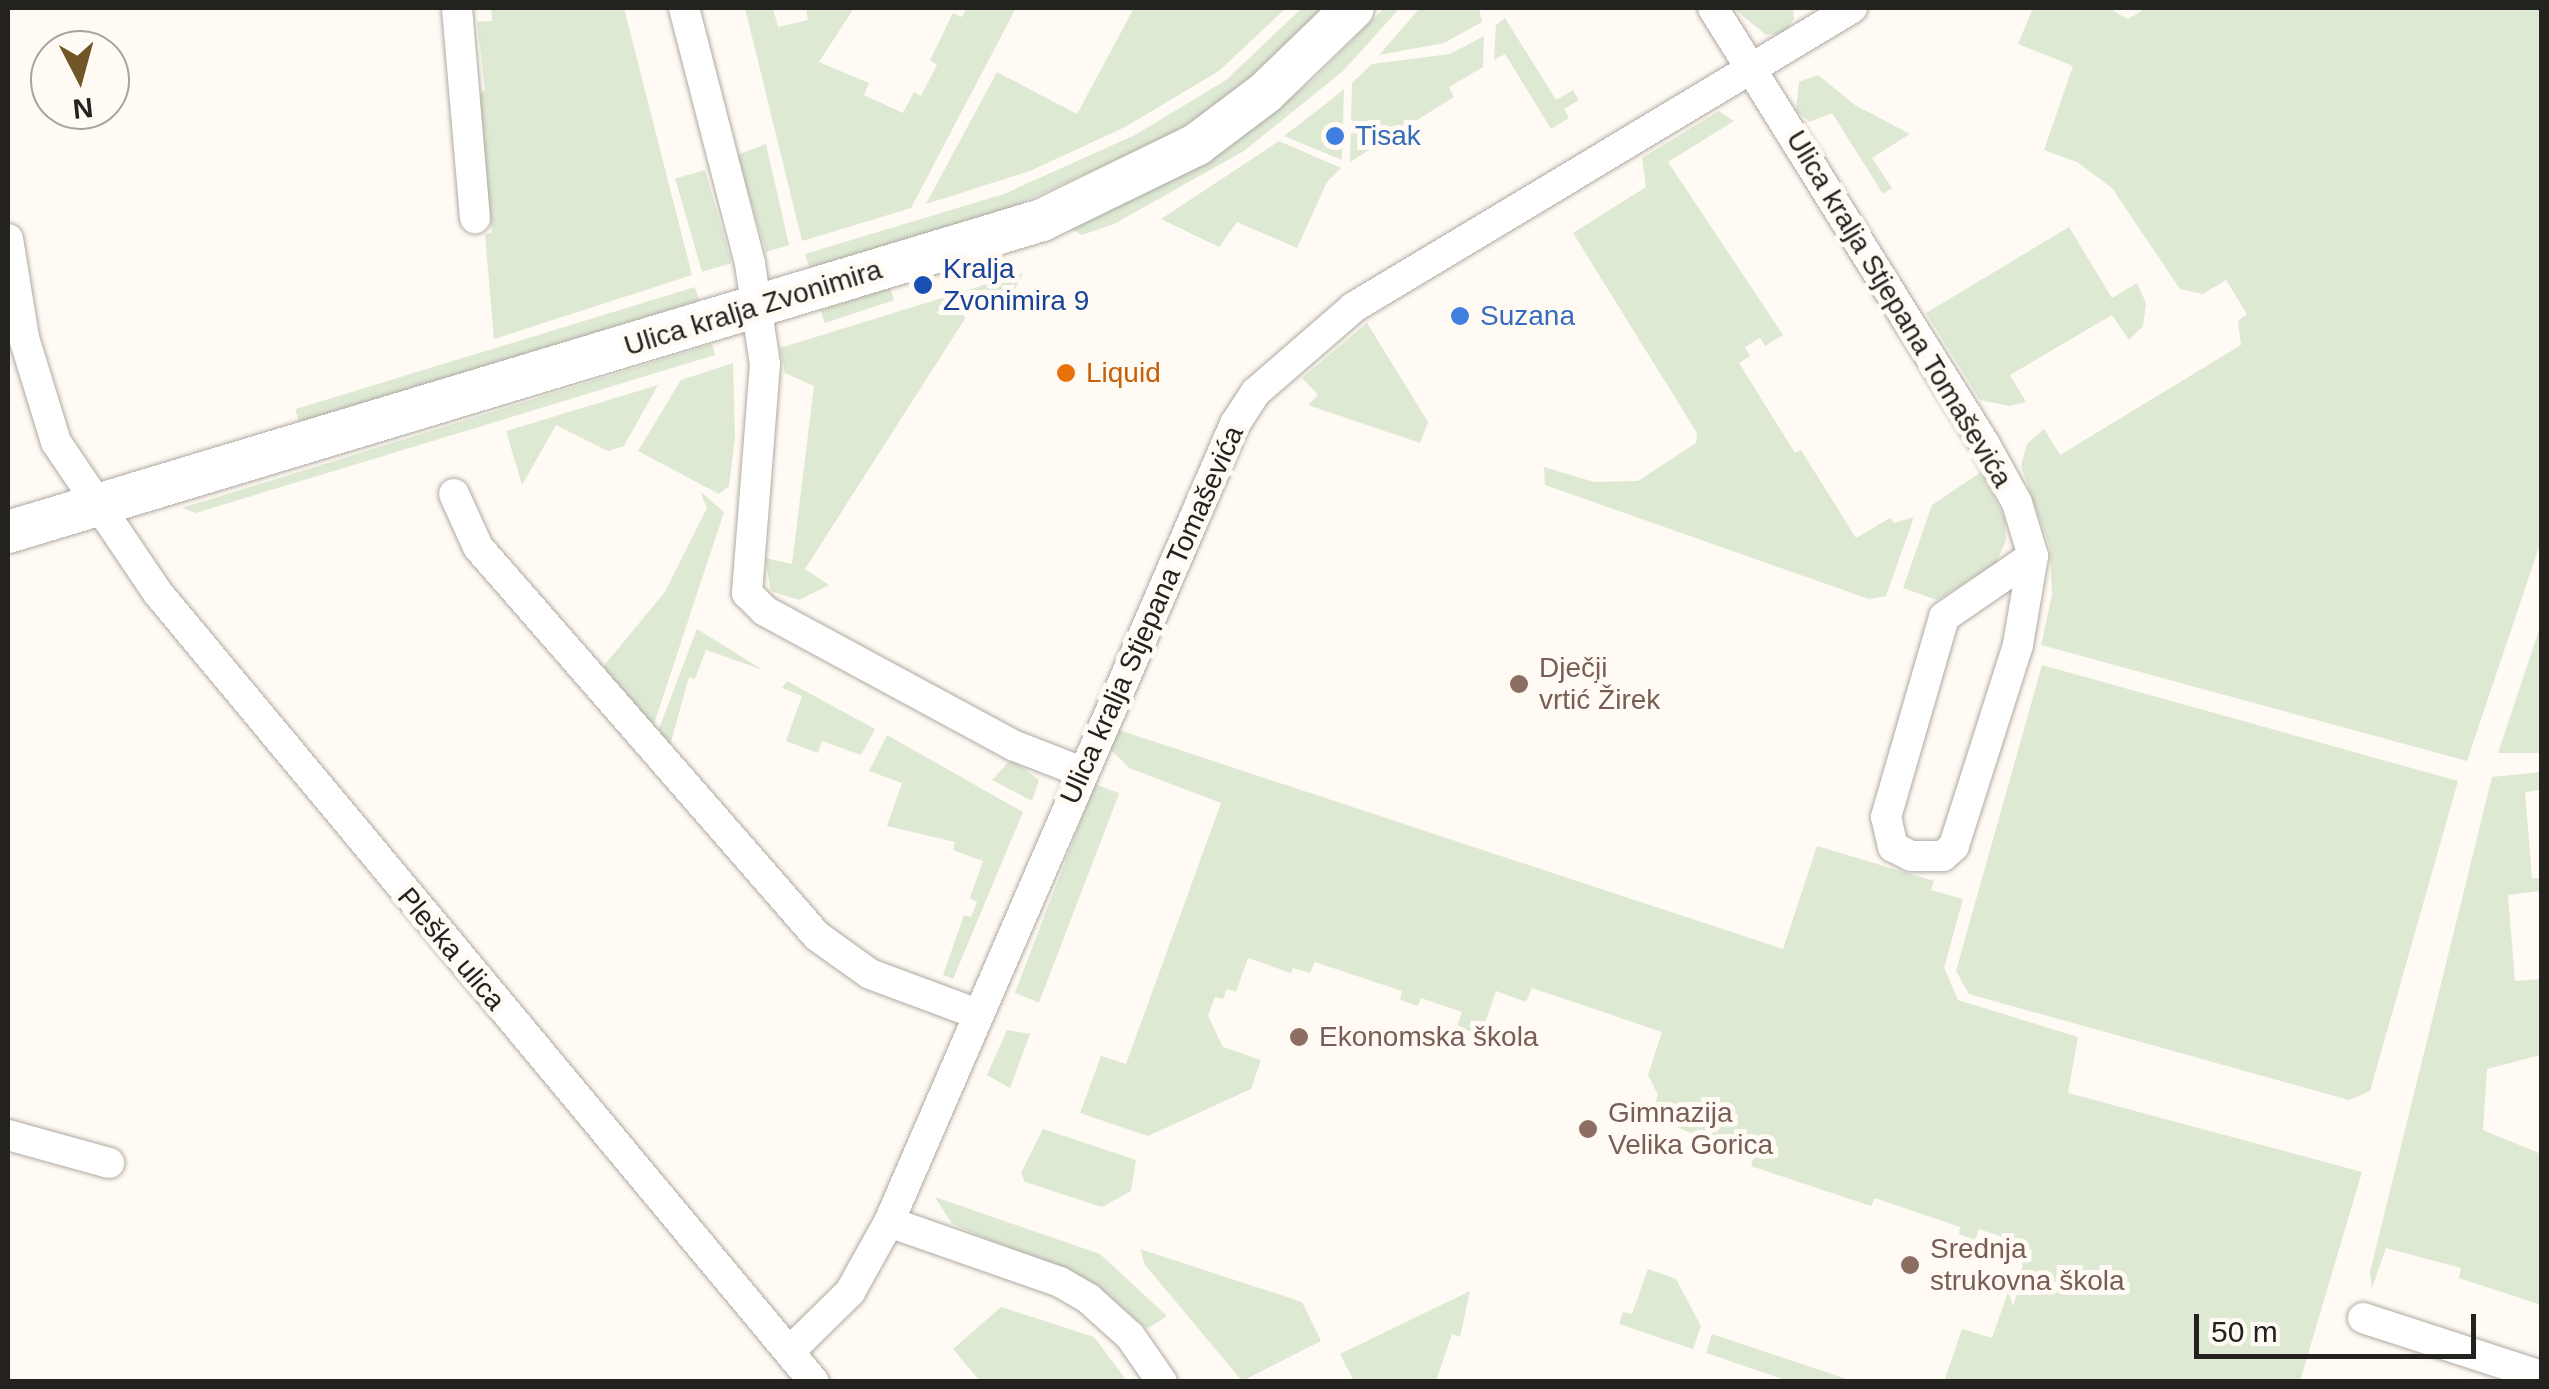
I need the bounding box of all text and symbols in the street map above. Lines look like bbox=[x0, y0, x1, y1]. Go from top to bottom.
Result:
north arrow bbox=[30, 30, 130, 130]
text: N bbox=[71, 92, 95, 125]
place label: Tisak bbox=[1355, 119, 1421, 153]
street label: Ulica kralja Stjepana Tomaševića bbox=[1779, 124, 2019, 494]
marker: Tisak bbox=[1324, 125, 1346, 147]
place label: Kralja Zvonimira 9 bbox=[943, 252, 1089, 318]
street label: Ulica kralja Zvonimira bbox=[620, 253, 886, 363]
marker: Kralja Zvonimira 9 bbox=[912, 274, 934, 296]
place label: Suzana bbox=[1480, 299, 1575, 333]
marker: Suzana bbox=[1449, 305, 1471, 327]
place label: Liquid bbox=[1086, 356, 1161, 390]
marker: Liquid bbox=[1055, 362, 1077, 384]
street label: Ulica kralja Stjepana Tomaševića bbox=[1053, 421, 1251, 809]
place label: Dječji vrtić Žirek bbox=[1539, 651, 1660, 717]
marker: Dječji vrtić Žirek bbox=[1508, 673, 1530, 695]
street label: Pleška ulica bbox=[390, 881, 512, 1017]
place label: Ekonomska škola bbox=[1319, 1020, 1538, 1054]
marker: Ekonomska škola bbox=[1288, 1026, 1310, 1048]
place label: Gimnazija Velika Gorica bbox=[1608, 1096, 1773, 1162]
marker: Gimnazija Velika Gorica bbox=[1577, 1118, 1599, 1140]
place label: Srednja strukovna škola bbox=[1930, 1232, 2125, 1298]
marker: Srednja strukovna škola bbox=[1899, 1254, 1921, 1276]
scale bar bbox=[2199, 1294, 2482, 1356]
text: 50 m bbox=[2211, 1315, 2278, 1348]

